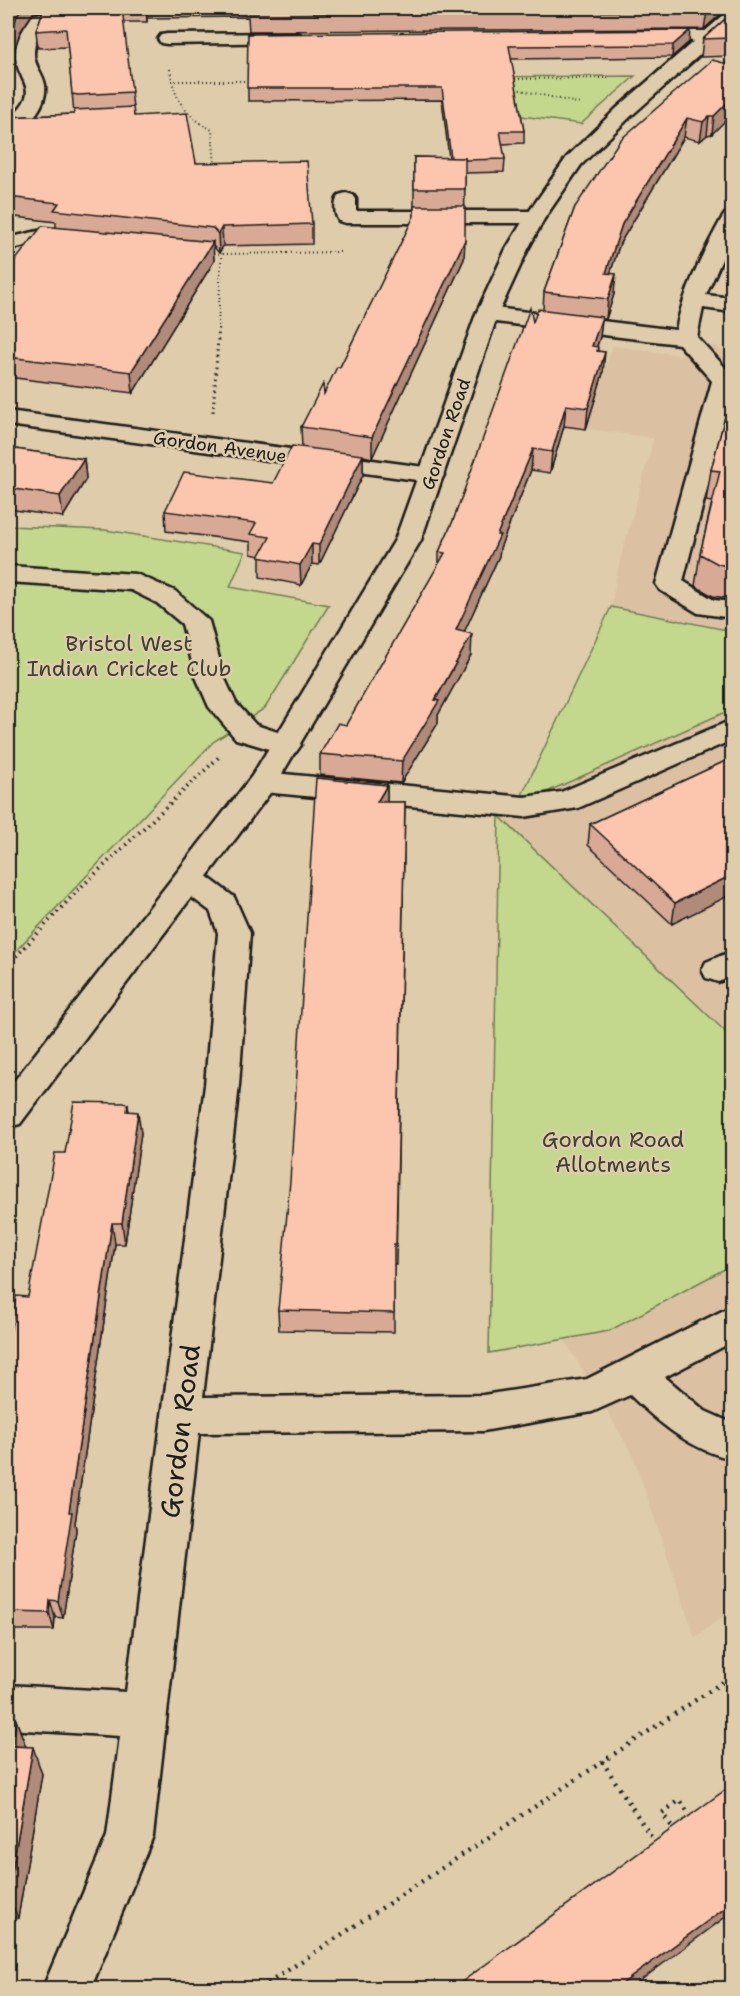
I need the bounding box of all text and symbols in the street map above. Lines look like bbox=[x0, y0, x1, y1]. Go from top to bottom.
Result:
street label: Gordon Road bbox=[416, 375, 476, 493]
street label: Gordon Avenue bbox=[152, 426, 288, 468]
park label: Bristol West Indian Cricket Club bbox=[27, 629, 231, 683]
park label: Gordon Road Allotments bbox=[542, 1125, 684, 1179]
street label: Gordon Road bbox=[151, 1342, 209, 1520]

